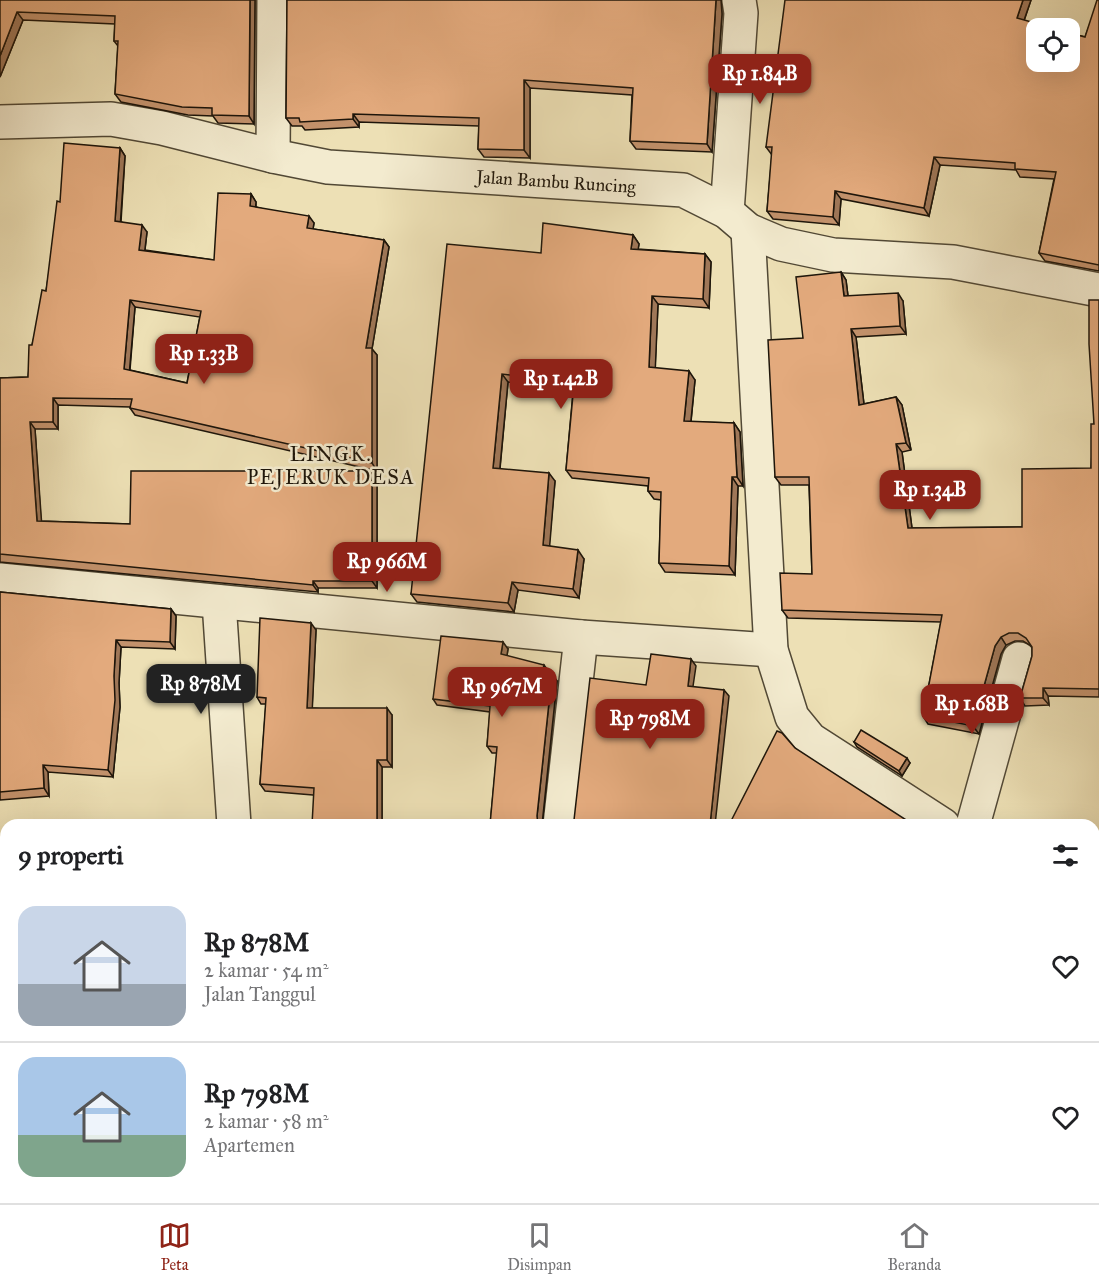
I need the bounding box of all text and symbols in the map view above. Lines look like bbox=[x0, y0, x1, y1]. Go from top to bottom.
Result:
map controls bbox=[1026, 18, 1080, 72]
button: locate bbox=[1026, 18, 1080, 72]
pin: Rp 1.84B bbox=[698, 54, 822, 105]
text: Rp 1.84B bbox=[722, 61, 798, 85]
street label: Jalan Bambu Runcing bbox=[474, 166, 637, 199]
pin: Rp 1.33B bbox=[142, 334, 266, 385]
text: Rp 1.33B bbox=[169, 341, 239, 365]
pin: Rp 1.42B bbox=[499, 359, 623, 410]
text: Rp 1.42B bbox=[524, 366, 598, 390]
district label: LINGK. PEJERUK DESA bbox=[247, 442, 415, 490]
pin: Rp 1.34B bbox=[868, 470, 992, 521]
text: Rp 1.34B bbox=[894, 477, 966, 501]
pin: Rp 966M bbox=[332, 542, 442, 593]
text: Rp 966M bbox=[347, 549, 427, 573]
pin: Rp 878M bbox=[146, 664, 256, 715]
pin: Rp 967M bbox=[447, 667, 557, 718]
text: Rp 878M bbox=[161, 671, 241, 695]
text: Rp 967M bbox=[462, 674, 542, 698]
pin: Rp 1.68B bbox=[910, 684, 1034, 735]
text: Rp 1.68B bbox=[935, 691, 1009, 715]
pin: Rp 798M bbox=[595, 699, 705, 750]
text: Rp 798M bbox=[609, 706, 691, 730]
text: 9 properti bbox=[18, 839, 123, 871]
icon: filters bbox=[1049, 839, 1082, 872]
text: Rp 878M bbox=[204, 926, 309, 958]
icon: home bbox=[66, 930, 138, 1002]
icon: heart bbox=[1049, 950, 1082, 983]
text: 2 kamar · 54 m² bbox=[204, 958, 328, 982]
text: Jalan Tanggul bbox=[204, 982, 316, 1006]
text: Rp 798M bbox=[204, 1077, 309, 1109]
icon: home bbox=[66, 1081, 138, 1153]
icon: heart bbox=[1049, 1101, 1082, 1134]
text: 2 kamar · 58 m² bbox=[204, 1109, 329, 1133]
text: Apartemen bbox=[204, 1133, 295, 1157]
tab: Peta bbox=[158, 1219, 191, 1274]
tab: Disimpan bbox=[507, 1219, 571, 1274]
tab: Beranda bbox=[887, 1219, 941, 1274]

